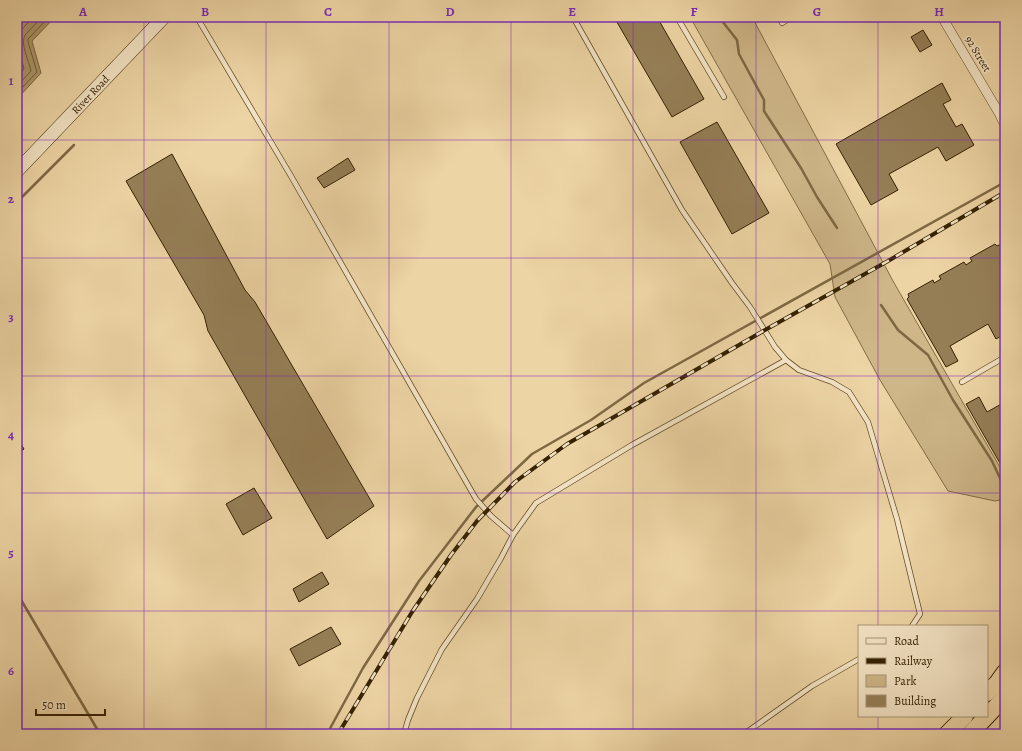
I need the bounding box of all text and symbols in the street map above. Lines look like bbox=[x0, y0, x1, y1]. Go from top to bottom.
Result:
text: A bbox=[78, 3, 88, 20]
text: B bbox=[201, 3, 209, 20]
text: C bbox=[324, 3, 332, 20]
text: D bbox=[445, 3, 455, 20]
text: E bbox=[568, 3, 576, 20]
text: F bbox=[691, 3, 698, 20]
text: G bbox=[813, 3, 821, 20]
text: H bbox=[934, 3, 944, 20]
street label: 92 Street bbox=[961, 33, 995, 75]
street label: River Road bbox=[68, 71, 113, 117]
text: 1 bbox=[9, 72, 14, 89]
text: 2 bbox=[8, 190, 15, 207]
text: 3 bbox=[8, 308, 14, 325]
text: 4 bbox=[8, 426, 14, 443]
text: 5 bbox=[8, 544, 14, 561]
legend bbox=[858, 625, 988, 717]
text: Road bbox=[894, 633, 920, 649]
text: Railway bbox=[894, 653, 933, 669]
text: 6 bbox=[8, 662, 14, 679]
text: Park bbox=[894, 673, 917, 689]
scale bar bbox=[36, 691, 105, 717]
text: Building bbox=[894, 693, 936, 709]
text: 50 m bbox=[42, 697, 66, 713]

